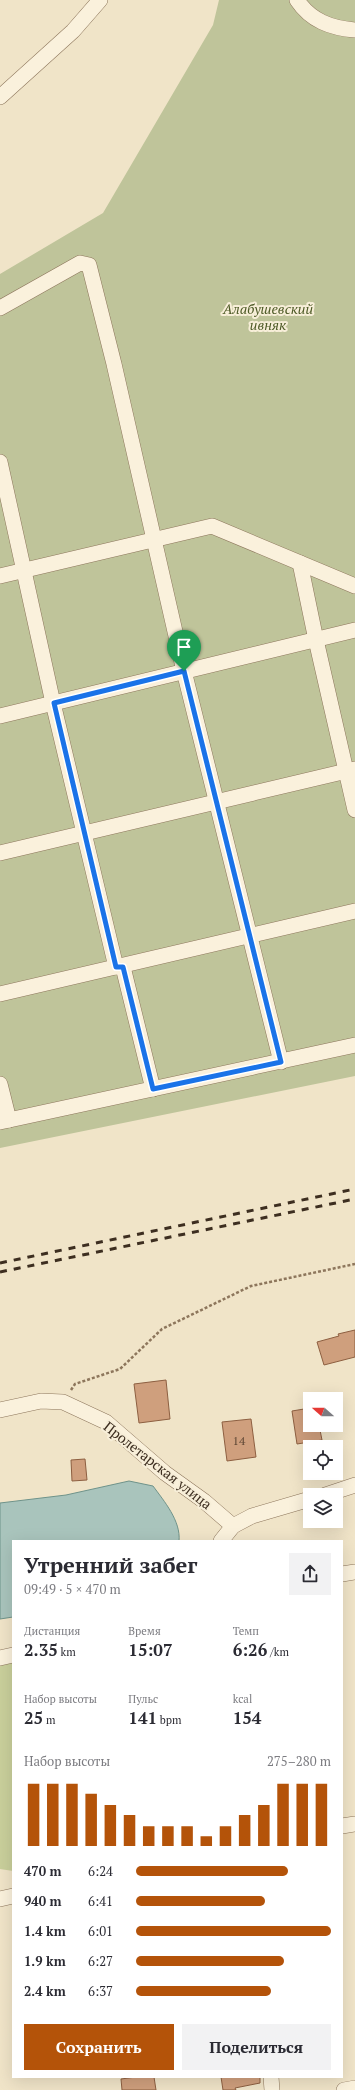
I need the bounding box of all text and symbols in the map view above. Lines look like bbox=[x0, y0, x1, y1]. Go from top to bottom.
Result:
park label: Алабушевский ивняк bbox=[222, 299, 313, 334]
pin bbox=[167, 630, 201, 671]
icon: arrive bbox=[173, 636, 195, 658]
north arrow bbox=[303, 1392, 343, 1432]
map controls bbox=[303, 1392, 343, 1528]
street label: Пролетарская улица bbox=[100, 1417, 216, 1513]
house number: 14 bbox=[233, 1433, 246, 1448]
button: locate bbox=[303, 1440, 343, 1480]
button: layers bbox=[303, 1488, 343, 1528]
text: Утренний забег bbox=[24, 1550, 198, 1579]
button: share bbox=[289, 1553, 331, 1595]
text: 09:49 · 5 × 470 m bbox=[24, 1580, 121, 1598]
text: Дистанция bbox=[24, 1624, 80, 1638]
text: Время bbox=[128, 1624, 161, 1638]
text: Темп bbox=[233, 1624, 259, 1638]
text: 2.35 bbox=[24, 1638, 58, 1661]
text: 15:07 bbox=[128, 1638, 173, 1661]
text: 6:26 bbox=[233, 1638, 267, 1661]
text: km bbox=[58, 1645, 76, 1659]
text: /km bbox=[267, 1645, 289, 1659]
text: Набор высоты bbox=[24, 1692, 97, 1706]
text: Пульс bbox=[128, 1692, 158, 1706]
text: kcal bbox=[233, 1692, 252, 1706]
text: 25 bbox=[24, 1706, 43, 1729]
text: 141 bbox=[128, 1706, 157, 1729]
text: 154 bbox=[233, 1706, 261, 1729]
text: m bbox=[43, 1713, 55, 1727]
text: bpm bbox=[157, 1713, 182, 1727]
text: Набор высоты bbox=[24, 1752, 110, 1770]
text: 275–280 m bbox=[267, 1752, 331, 1770]
text: 470 m bbox=[24, 1862, 62, 1880]
text: 6:24 bbox=[88, 1862, 113, 1880]
text: 940 m bbox=[24, 1892, 62, 1910]
text: 6:41 bbox=[88, 1892, 113, 1910]
text: 1.4 km bbox=[24, 1922, 66, 1940]
text: 6:01 bbox=[88, 1922, 113, 1940]
text: 1.9 km bbox=[24, 1952, 66, 1970]
text: 6:27 bbox=[88, 1952, 113, 1970]
text: 2.4 km bbox=[24, 1982, 66, 2000]
text: 6:37 bbox=[88, 1982, 113, 2000]
button: Сохранить bbox=[24, 2024, 174, 2070]
button: Поделиться bbox=[182, 2024, 331, 2070]

